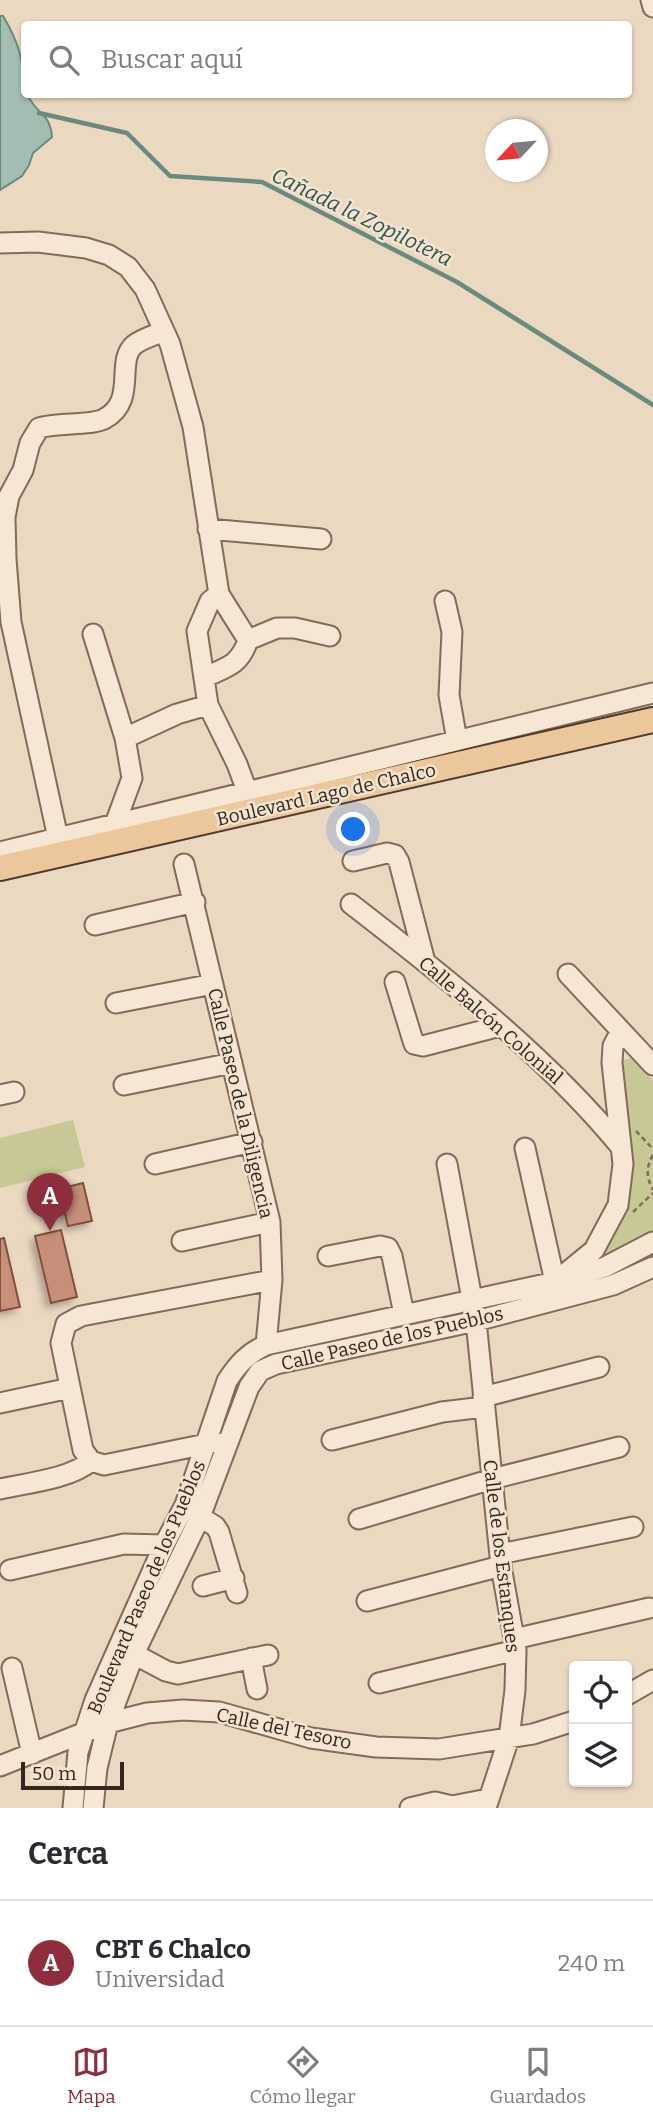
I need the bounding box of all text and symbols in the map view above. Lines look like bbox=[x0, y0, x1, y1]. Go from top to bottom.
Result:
search box bbox=[21, 21, 632, 98]
icon: search bbox=[45, 41, 83, 79]
text: Buscar aquí bbox=[101, 44, 243, 75]
north arrow bbox=[485, 119, 548, 182]
water label: Cañada la Zopilotera bbox=[267, 162, 457, 272]
street label: Boulevard Lago de Chalco bbox=[214, 758, 438, 831]
your location bbox=[336, 812, 370, 846]
street label: Calle Balcón Colonial bbox=[414, 951, 567, 1089]
street label: Calle Paseo de la Diligencia bbox=[203, 986, 278, 1221]
pin: A bbox=[27, 1173, 73, 1231]
street label: Calle Paseo de los Pueblos bbox=[279, 1302, 505, 1375]
street label: Boulevard Paseo de los Pueblos bbox=[82, 1457, 210, 1717]
street label: Calle de los Estanques bbox=[478, 1458, 525, 1654]
map controls bbox=[569, 1661, 632, 1787]
button: locate bbox=[569, 1661, 632, 1724]
street label: Calle del Tesoro bbox=[214, 1703, 354, 1754]
button: layers bbox=[569, 1724, 632, 1787]
scale bar bbox=[21, 1759, 124, 1791]
text: 50 m bbox=[32, 1762, 76, 1785]
text: Cerca bbox=[28, 1836, 108, 1872]
text: CBT 6 Chalco bbox=[95, 1934, 251, 1965]
text: A bbox=[43, 1949, 59, 1977]
text: 240 m bbox=[558, 1949, 625, 1977]
text: Universidad bbox=[95, 1965, 225, 1993]
tab: Mapa bbox=[67, 2043, 116, 2108]
tab: Cómo llegar bbox=[250, 2043, 356, 2108]
tab: Guardados bbox=[489, 2043, 586, 2108]

